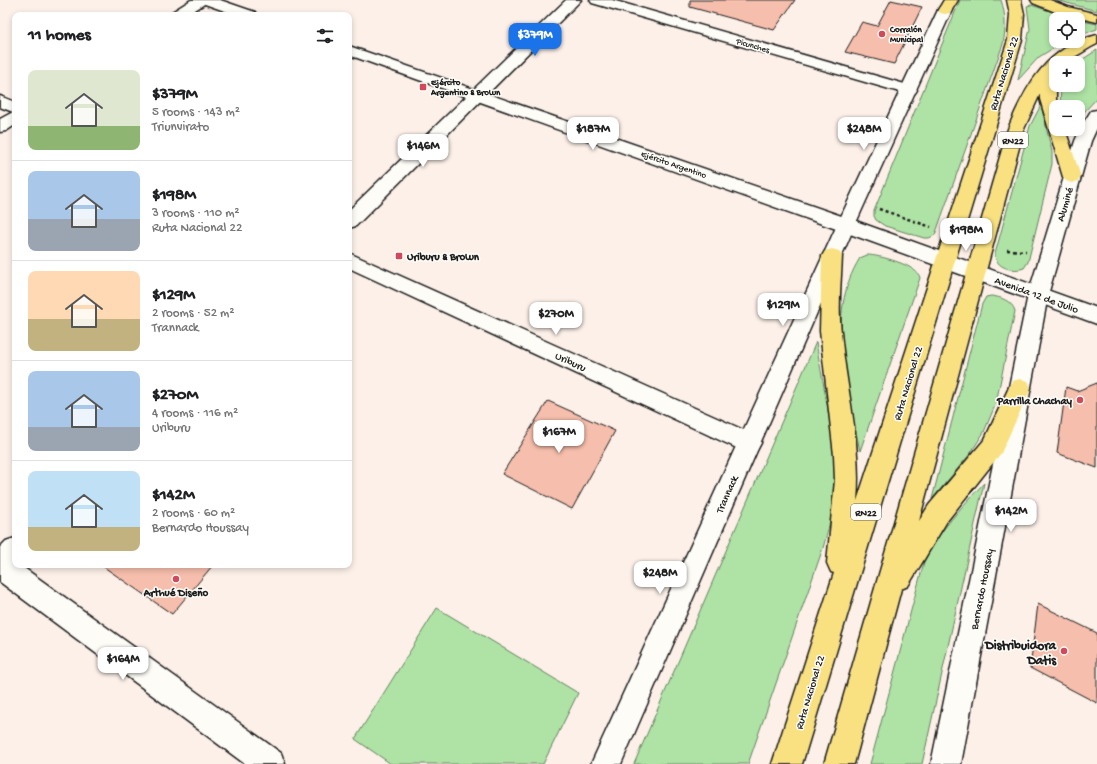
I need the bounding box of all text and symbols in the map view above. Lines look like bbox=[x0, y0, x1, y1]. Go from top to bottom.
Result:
map controls bbox=[1049, 12, 1085, 136]
button: locate bbox=[1049, 12, 1085, 48]
pin: $379M bbox=[507, 23, 563, 57]
icon: filters bbox=[314, 25, 336, 47]
place label: Corralón Municipal bbox=[889, 25, 923, 46]
text: 11 homes bbox=[28, 26, 91, 46]
text: $379M bbox=[518, 28, 552, 43]
marker: Corralón Municipal bbox=[877, 29, 887, 39]
street label: Ruta Nacional 22 bbox=[988, 35, 1022, 112]
street label: Picunches bbox=[734, 36, 771, 57]
button: + bbox=[1049, 56, 1085, 92]
place label: Ejército Argentino & Brown bbox=[430, 78, 501, 99]
marker: Ejército Argentino & Brown bbox=[418, 82, 428, 92]
text: $379M bbox=[152, 85, 198, 105]
icon: home bbox=[60, 86, 108, 134]
button: − bbox=[1049, 100, 1085, 136]
text: 5 rooms · 143 m² bbox=[152, 105, 240, 120]
pin: $187M bbox=[565, 117, 621, 151]
pin: $248M bbox=[836, 117, 892, 151]
text: Triunvirato bbox=[152, 120, 209, 135]
text: $187M bbox=[576, 122, 610, 137]
text: $248M bbox=[847, 122, 881, 137]
road number: RN22 bbox=[998, 132, 1028, 148]
pin: $146M bbox=[395, 134, 451, 168]
text: $146M bbox=[407, 139, 439, 154]
street label: Ejército Argentino bbox=[639, 149, 708, 182]
text: $198M bbox=[152, 186, 196, 206]
street label: Aluminé bbox=[1055, 186, 1077, 223]
icon: home bbox=[60, 187, 108, 235]
text: 3 rooms · 110 m² bbox=[152, 206, 240, 221]
pin: $198M bbox=[938, 218, 994, 252]
text: Ruta Nacional 22 bbox=[152, 221, 242, 236]
text: $198M bbox=[949, 223, 983, 238]
marker: Uriburu & Brown bbox=[394, 251, 404, 261]
place label: Uriburu & Brown bbox=[407, 252, 480, 264]
street label: Avenida 12 de Julio bbox=[993, 275, 1080, 317]
text: $129M bbox=[152, 286, 195, 306]
icon: home bbox=[60, 287, 108, 335]
pin: $129M bbox=[755, 293, 811, 327]
text: $129M bbox=[767, 298, 800, 313]
pin: $270M bbox=[528, 302, 584, 336]
text: 2 rooms · 52 m² bbox=[152, 306, 234, 321]
text: $270M bbox=[538, 307, 574, 322]
text: Trannack bbox=[152, 321, 199, 336]
street label: Ruta Nacional 22 bbox=[892, 345, 926, 422]
street label: Uriburu bbox=[553, 350, 587, 375]
text: $270M bbox=[152, 386, 198, 406]
icon: home bbox=[60, 387, 108, 435]
marker: Parrilla Chachay bbox=[1075, 395, 1085, 405]
place label: Parrilla Chachay bbox=[996, 396, 1073, 408]
text: 4 rooms · 116 m² bbox=[152, 406, 238, 421]
pin: $167M bbox=[531, 420, 587, 454]
text: Uriburu bbox=[152, 421, 191, 436]
text: $167M bbox=[542, 425, 576, 440]
street label: Trannack bbox=[714, 473, 742, 516]
text: $142M bbox=[152, 486, 195, 506]
icon: home bbox=[60, 487, 108, 535]
pin: $142M bbox=[983, 499, 1039, 533]
road number: RN22 bbox=[851, 504, 881, 520]
text: $142M bbox=[995, 504, 1027, 519]
text: 2 rooms · 60 m² bbox=[152, 506, 235, 521]
text: Bernardo Houssay bbox=[152, 521, 249, 536]
street label: Bernardo Houssay bbox=[969, 547, 997, 632]
pin: $248M bbox=[632, 561, 688, 595]
text: $248M bbox=[643, 566, 677, 581]
marker: Arthué Diseño bbox=[171, 574, 181, 584]
place label: Arthué Diseño bbox=[143, 587, 209, 600]
place label: Distribuidora Datis bbox=[984, 639, 1057, 669]
marker: Distribuidora Datis bbox=[1059, 646, 1069, 656]
pin: $164M bbox=[95, 647, 151, 681]
text: $164M bbox=[107, 652, 139, 667]
street label: Ruta Nacional 22 bbox=[794, 654, 828, 731]

